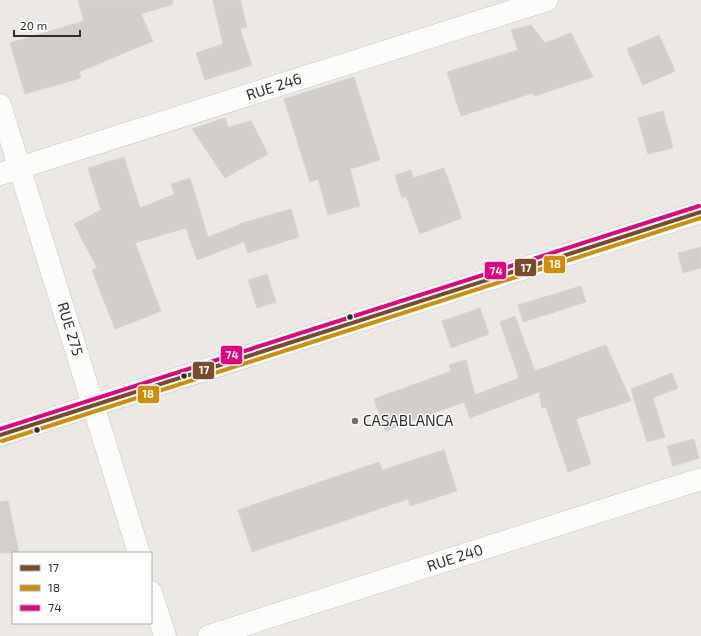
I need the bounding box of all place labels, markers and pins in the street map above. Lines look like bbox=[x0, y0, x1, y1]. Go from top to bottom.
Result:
unlabelled marker bbox=[345, 312, 355, 322]
unlabelled marker bbox=[179, 371, 189, 381]
place label: CASABLANCA bbox=[363, 411, 454, 429]
marker: CASABLANCA bbox=[350, 416, 360, 426]
unlabelled marker bbox=[32, 425, 42, 435]

